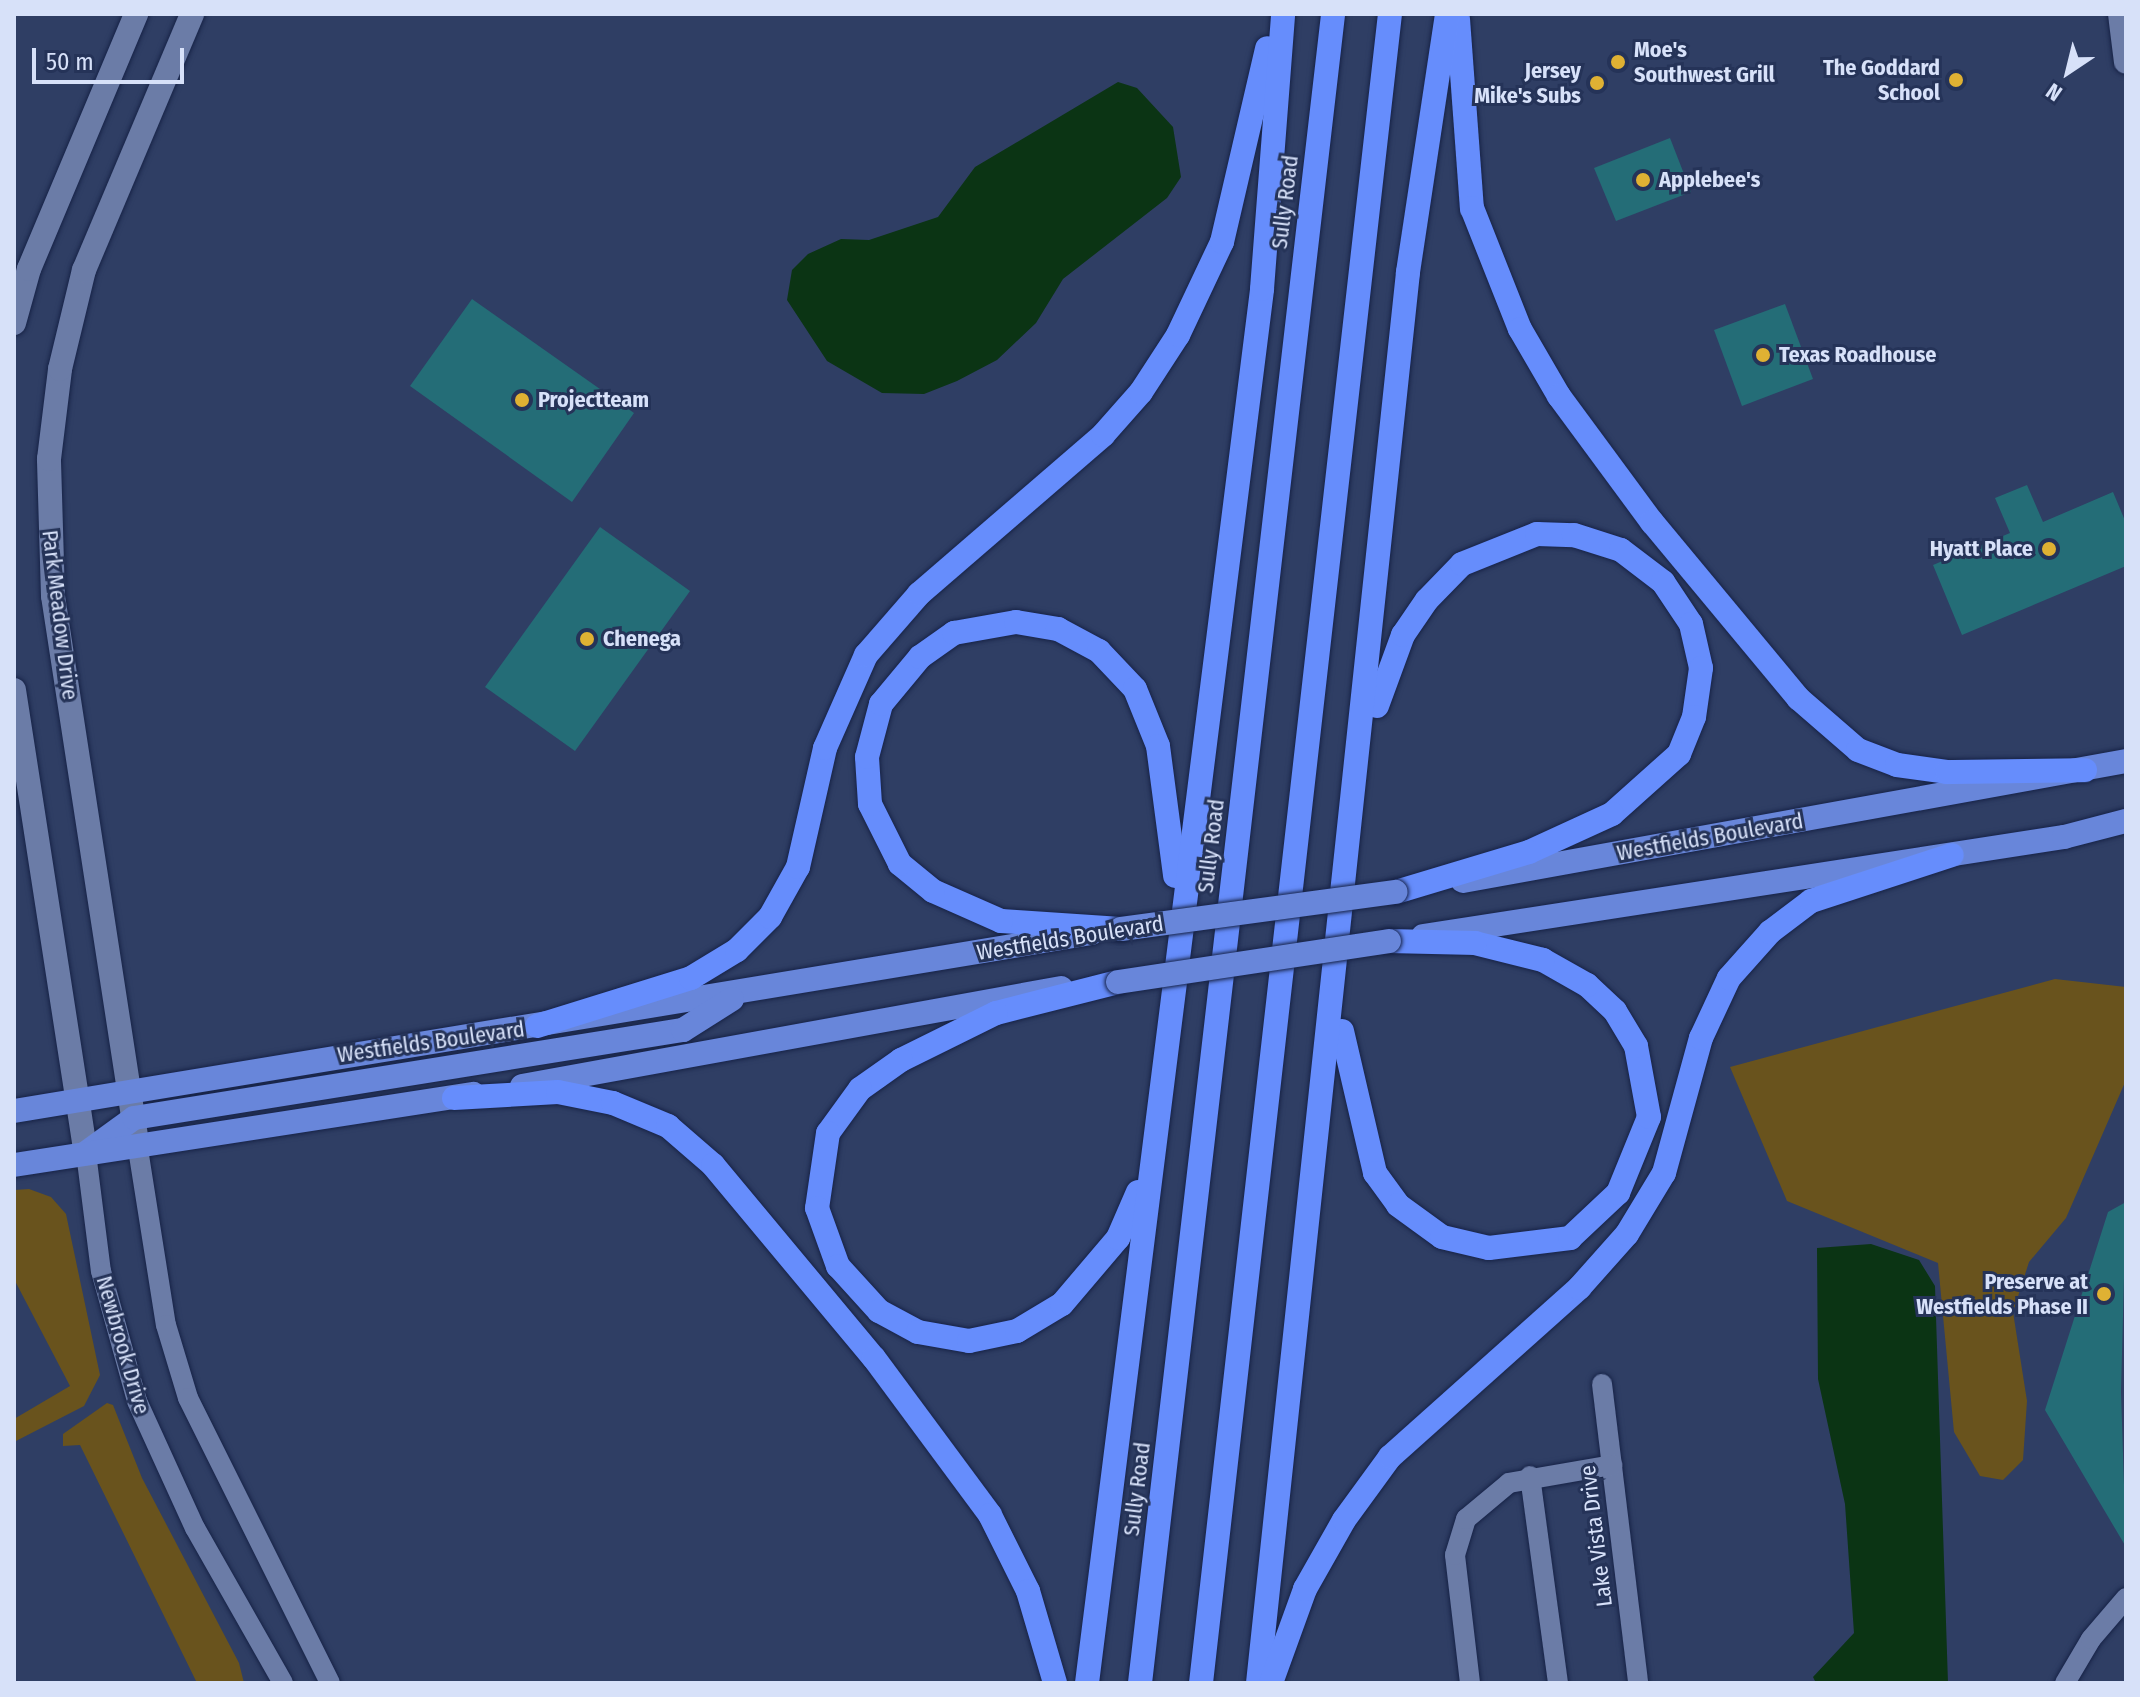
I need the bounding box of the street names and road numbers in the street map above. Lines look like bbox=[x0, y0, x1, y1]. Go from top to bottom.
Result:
street label: Sully Road bbox=[1266, 154, 1304, 250]
street label: Park Meadow Drive bbox=[36, 529, 84, 701]
street label: Sully Road bbox=[1192, 798, 1230, 894]
street label: Westfields Boulevard bbox=[1615, 808, 1805, 866]
street label: Westfields Boulevard bbox=[975, 910, 1165, 966]
street label: Westfields Boulevard bbox=[336, 1016, 526, 1068]
street label: Newbrook Drive bbox=[91, 1273, 155, 1417]
street label: Sully Road bbox=[1118, 1441, 1156, 1537]
street label: Lake Vista Drive bbox=[1574, 1464, 1618, 1608]

